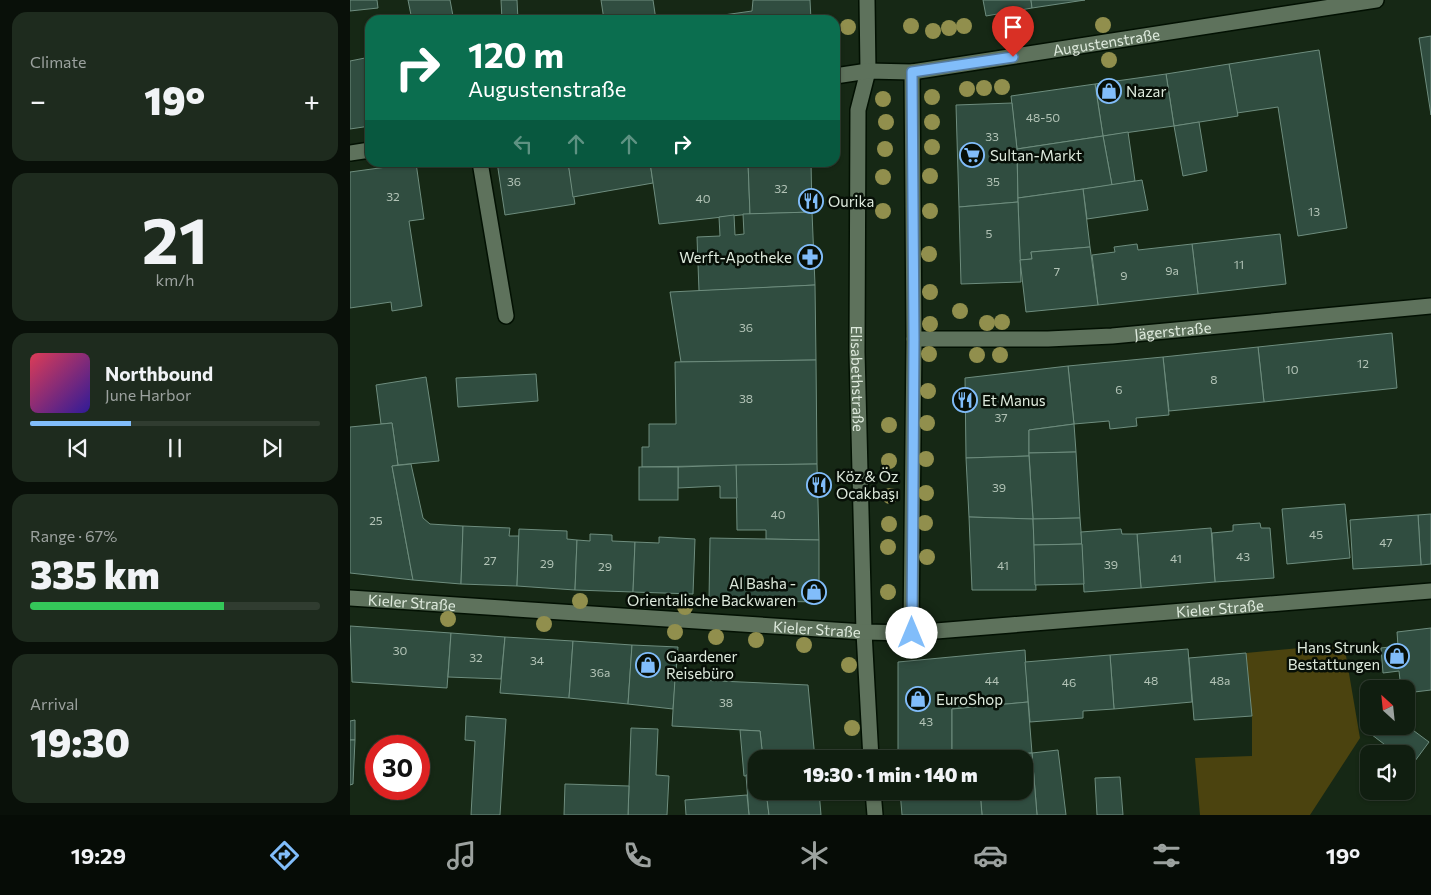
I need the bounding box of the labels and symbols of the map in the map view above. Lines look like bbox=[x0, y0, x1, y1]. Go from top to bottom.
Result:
pin bbox=[992, 6, 1034, 57]
street label: Augustenstraße bbox=[1051, 25, 1161, 59]
shop icon: Nazar bbox=[1096, 78, 1122, 104]
place label: Nazar bbox=[1126, 82, 1166, 100]
house number: 48-50 bbox=[1026, 110, 1060, 124]
house number: 33 bbox=[985, 129, 999, 143]
supermarket icon: Sultan-Markt bbox=[959, 142, 985, 168]
place label: Sultan-Markt bbox=[990, 146, 1082, 164]
house number: 36 bbox=[507, 174, 521, 188]
house number: 35 bbox=[986, 174, 1000, 188]
house number: 32 bbox=[774, 181, 788, 195]
restaurant icon: Ourika bbox=[798, 188, 824, 214]
house number: 32 bbox=[386, 189, 400, 203]
house number: 40 bbox=[695, 191, 711, 205]
place label: Ourika bbox=[828, 192, 874, 210]
house number: 13 bbox=[1308, 204, 1320, 218]
house number: 5 bbox=[986, 226, 993, 240]
pharmacy icon: Werft-Apotheke bbox=[797, 244, 823, 270]
place label: Werft-Apotheke bbox=[679, 248, 792, 266]
house number: 11 bbox=[1234, 257, 1244, 271]
house number: 9a bbox=[1165, 263, 1179, 277]
house number: 7 bbox=[1054, 264, 1060, 278]
house number: 9 bbox=[1120, 268, 1128, 282]
street label: Jägerstraße bbox=[1133, 318, 1212, 343]
house number: 36 bbox=[739, 320, 753, 334]
street label: Elisabethstraße bbox=[848, 325, 868, 432]
house number: 12 bbox=[1357, 356, 1369, 370]
house number: 10 bbox=[1286, 362, 1299, 376]
house number: 8 bbox=[1210, 372, 1218, 386]
house number: 6 bbox=[1115, 382, 1123, 396]
restaurant icon: Et Manus bbox=[952, 387, 978, 413]
house number: 38 bbox=[739, 391, 753, 405]
place label: Et Manus bbox=[982, 391, 1046, 409]
house number: 37 bbox=[994, 410, 1008, 424]
place label: Köz & Öz Ocakbaşı bbox=[836, 467, 899, 502]
restaurant icon: Köz & Öz Ocakbaşı bbox=[806, 472, 832, 498]
house number: 39 bbox=[992, 480, 1006, 494]
house number: 40 bbox=[770, 507, 786, 521]
house number: 25 bbox=[369, 513, 383, 527]
house number: 45 bbox=[1309, 527, 1323, 541]
house number: 47 bbox=[1379, 535, 1393, 549]
house number: 43 bbox=[1236, 549, 1250, 563]
house number: 41 bbox=[1170, 551, 1182, 565]
house number: 27 bbox=[484, 553, 496, 567]
house number: 29 bbox=[540, 556, 554, 570]
house number: 39 bbox=[1104, 557, 1118, 571]
house number: 41 bbox=[997, 558, 1009, 572]
house number: 29 bbox=[598, 559, 612, 573]
place label: Al Basha - Orientalische Backwaren bbox=[627, 574, 796, 609]
shop icon: Al Basha - Orientalische Backwaren bbox=[801, 579, 827, 605]
street label: Kieler Straße bbox=[367, 590, 456, 614]
street label: Kieler Straße bbox=[1175, 596, 1265, 621]
position arrow bbox=[885, 606, 937, 658]
street label: Kieler Straße bbox=[772, 617, 862, 641]
place label: Hans Strunk Bestattungen bbox=[1288, 638, 1380, 673]
house number: 30 bbox=[393, 643, 408, 657]
shop icon: Hans Strunk Bestattungen bbox=[1384, 643, 1410, 669]
place label: Gaardener Reisebüro bbox=[666, 647, 738, 682]
house number: 32 bbox=[469, 650, 483, 664]
shop icon: Gaardener Reisebüro bbox=[635, 652, 661, 678]
house number: 34 bbox=[530, 653, 544, 667]
house number: 36a bbox=[590, 665, 610, 679]
house number: 44 bbox=[985, 673, 999, 687]
house number: 48 bbox=[1144, 673, 1158, 687]
house number: 48a bbox=[1210, 673, 1230, 687]
house number: 46 bbox=[1062, 675, 1076, 689]
north arrow bbox=[1360, 680, 1415, 735]
shop icon: EuroShop bbox=[905, 686, 931, 712]
place label: EuroShop bbox=[936, 690, 1003, 708]
house number: 38 bbox=[719, 695, 733, 709]
house number: 43 bbox=[919, 714, 933, 728]
speed limit sign: 30 bbox=[365, 735, 430, 800]

